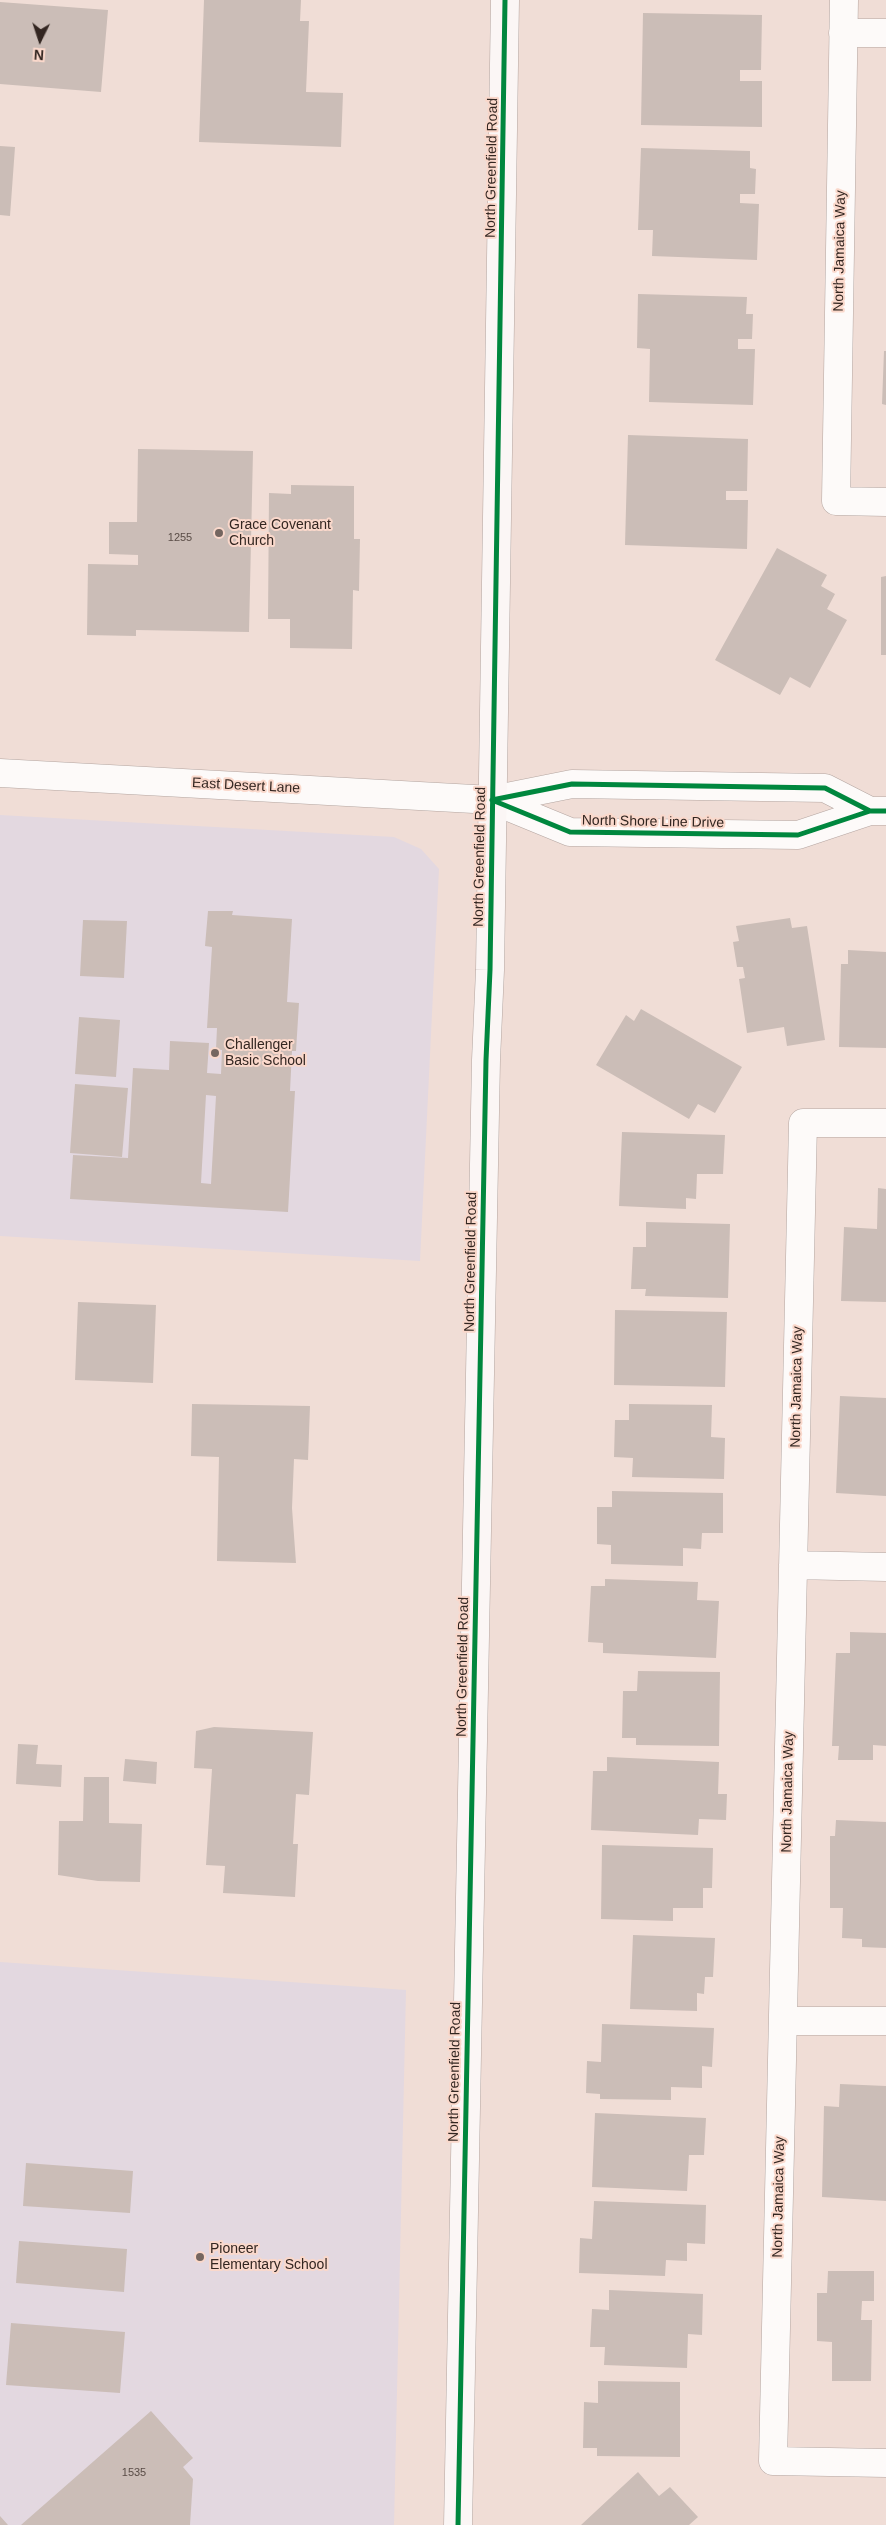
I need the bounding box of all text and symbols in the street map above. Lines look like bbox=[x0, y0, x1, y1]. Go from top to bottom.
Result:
north arrow bbox=[15, 15, 65, 65]
text: N bbox=[33, 47, 45, 63]
street label: North Greenfield Road bbox=[482, 98, 502, 238]
street label: North Jamaica Way bbox=[831, 190, 849, 312]
place label: Grace Covenant Church bbox=[229, 517, 331, 550]
marker: Grace Covenant Church bbox=[213, 527, 225, 539]
house number: 1255 bbox=[168, 531, 192, 545]
street label: East Desert Lane bbox=[192, 775, 300, 797]
street label: North Greenfield Road bbox=[470, 787, 490, 927]
street label: North Shore Line Drive bbox=[582, 812, 724, 832]
place label: Challenger Basic School bbox=[225, 1037, 306, 1070]
marker: Challenger Basic School bbox=[209, 1047, 221, 1059]
street label: North Greenfield Road bbox=[461, 1192, 481, 1332]
street label: North Jamaica Way bbox=[788, 1326, 806, 1448]
street label: North Greenfield Road bbox=[453, 1597, 473, 1737]
street label: North Jamaica Way bbox=[779, 1731, 797, 1853]
street label: North Greenfield Road bbox=[445, 2002, 465, 2142]
street label: North Jamaica Way bbox=[770, 2136, 788, 2258]
place label: Pioneer Elementary School bbox=[210, 2241, 328, 2274]
marker: Pioneer Elementary School bbox=[194, 2251, 206, 2263]
house number: 1535 bbox=[122, 2466, 146, 2480]

